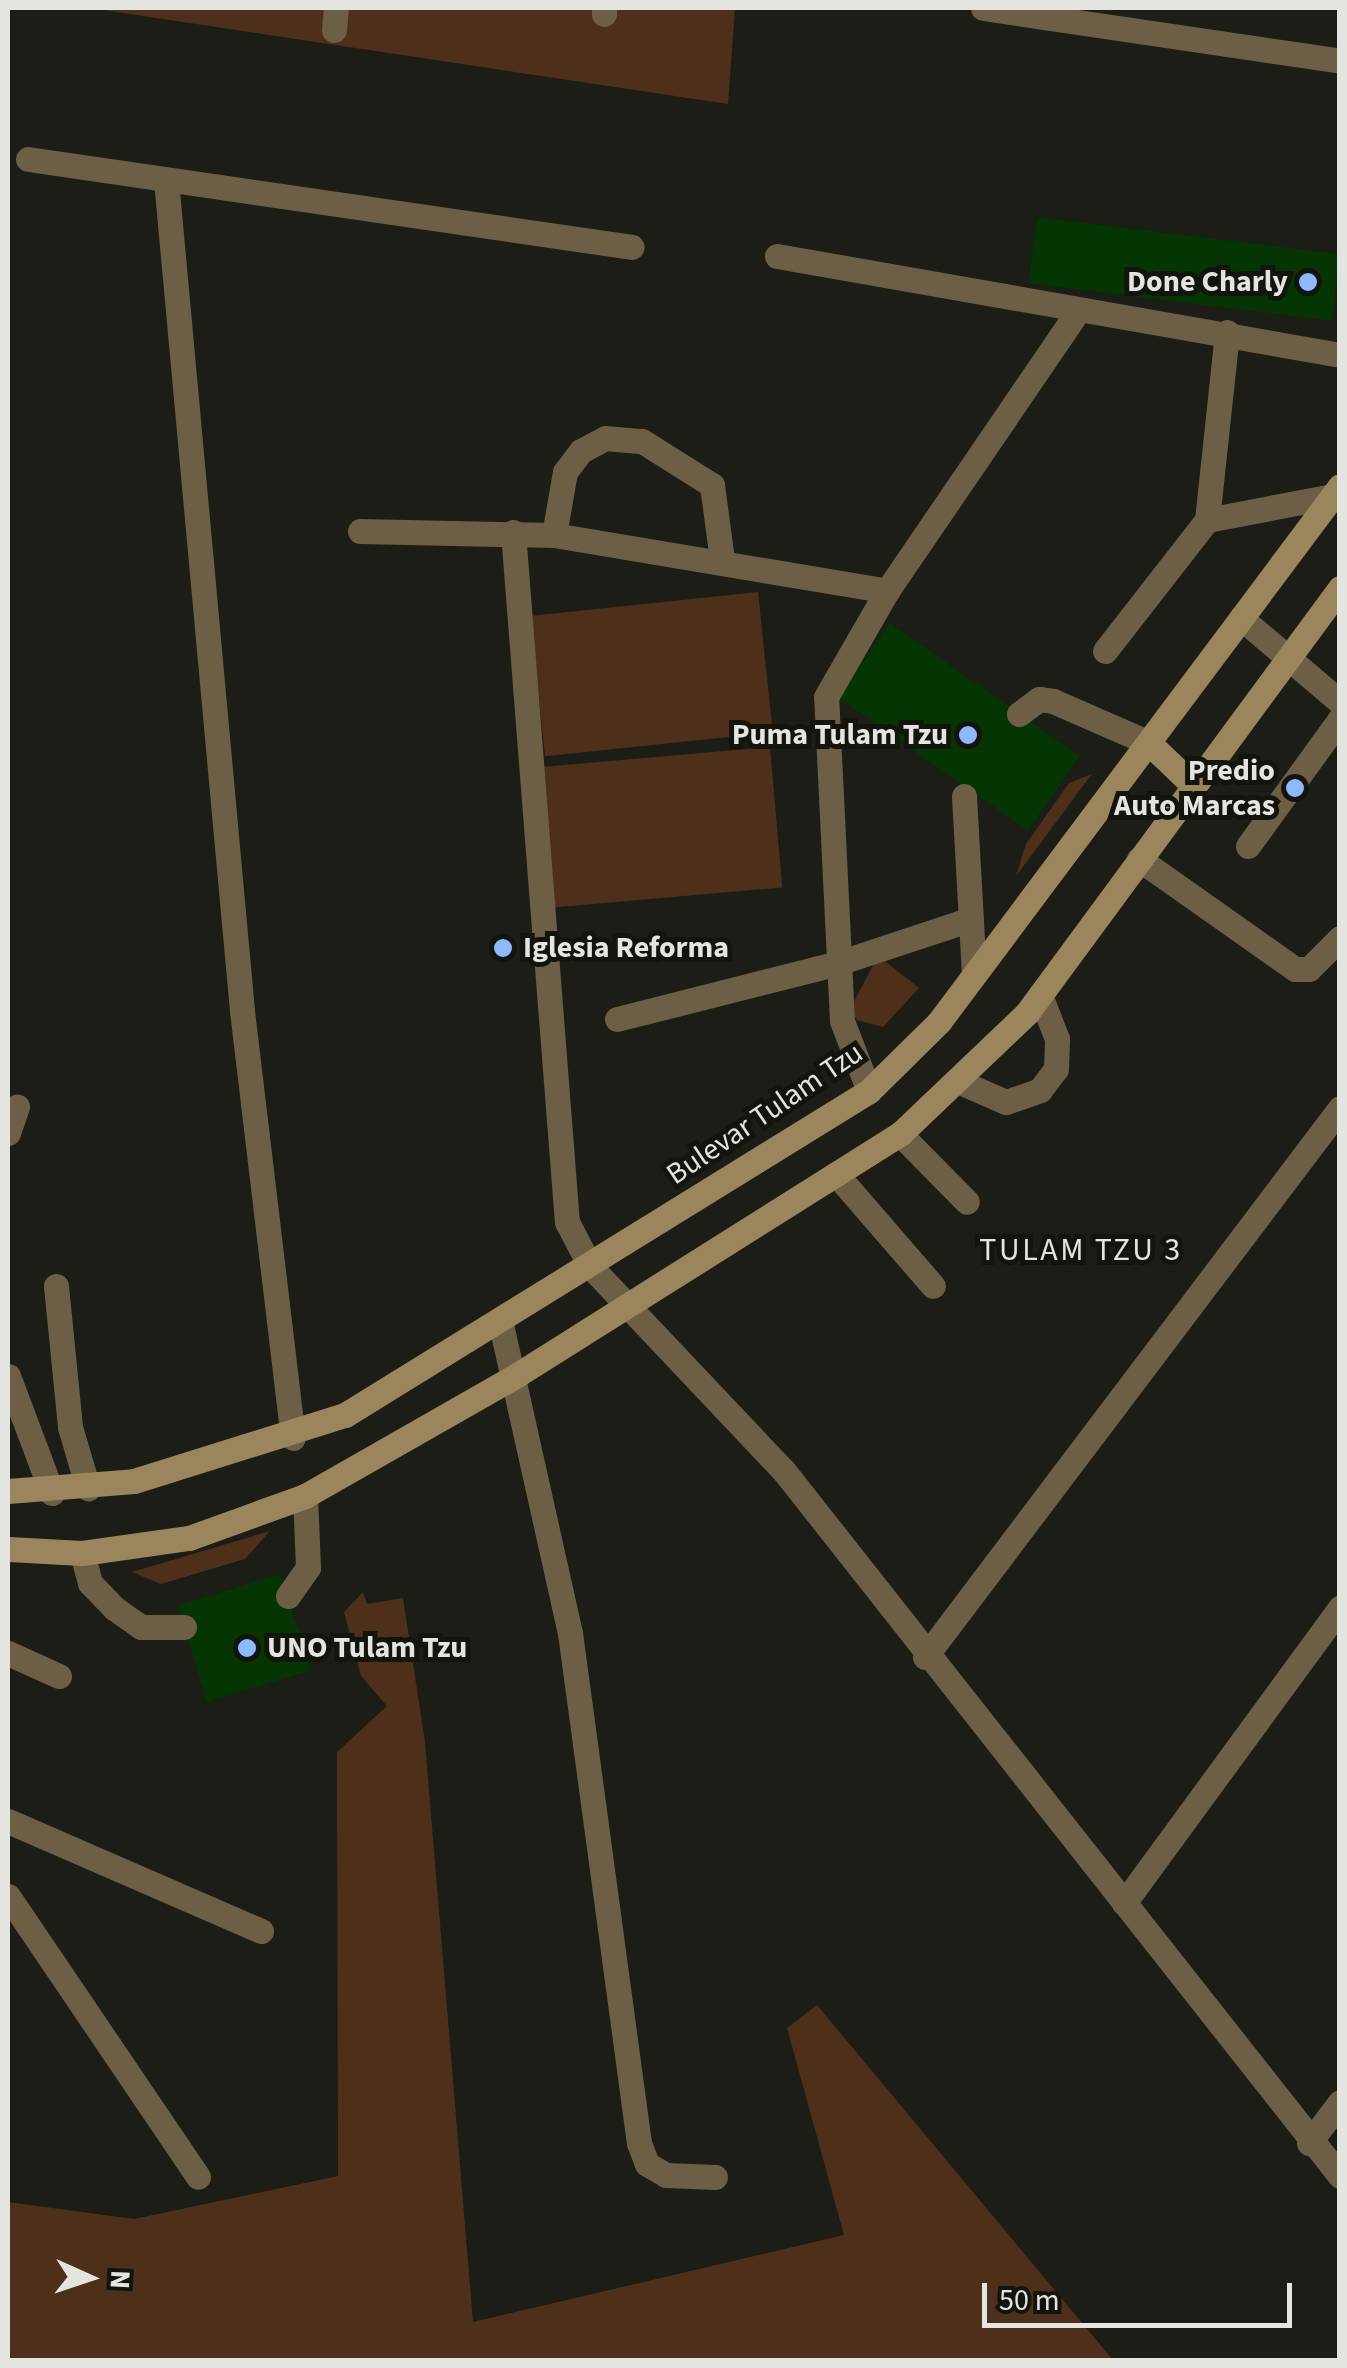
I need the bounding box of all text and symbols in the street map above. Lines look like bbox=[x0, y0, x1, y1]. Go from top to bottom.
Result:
place label: Done Charly bbox=[1127, 264, 1288, 300]
marker: Done Charly bbox=[1297, 271, 1319, 293]
place label: Puma Tulam Tzu bbox=[732, 717, 948, 753]
marker: Puma Tulam Tzu bbox=[957, 724, 979, 746]
place label: Predio Auto Marcas bbox=[1114, 753, 1275, 824]
marker: Predio Auto Marcas bbox=[1284, 777, 1306, 799]
place label: Iglesia Reforma bbox=[523, 930, 729, 966]
marker: Iglesia Reforma bbox=[492, 937, 514, 959]
street label: Bulevar Tulam Tzu bbox=[660, 1035, 870, 1193]
district label: TULAM TZU 3 bbox=[979, 1231, 1183, 1269]
place label: UNO Tulam Tzu bbox=[267, 1630, 467, 1666]
marker: UNO Tulam Tzu bbox=[236, 1637, 258, 1659]
north arrow bbox=[40, 2228, 140, 2328]
scale bar bbox=[987, 2263, 1297, 2325]
text: N bbox=[99, 2269, 140, 2290]
text: 50 m bbox=[999, 2279, 1060, 2322]

